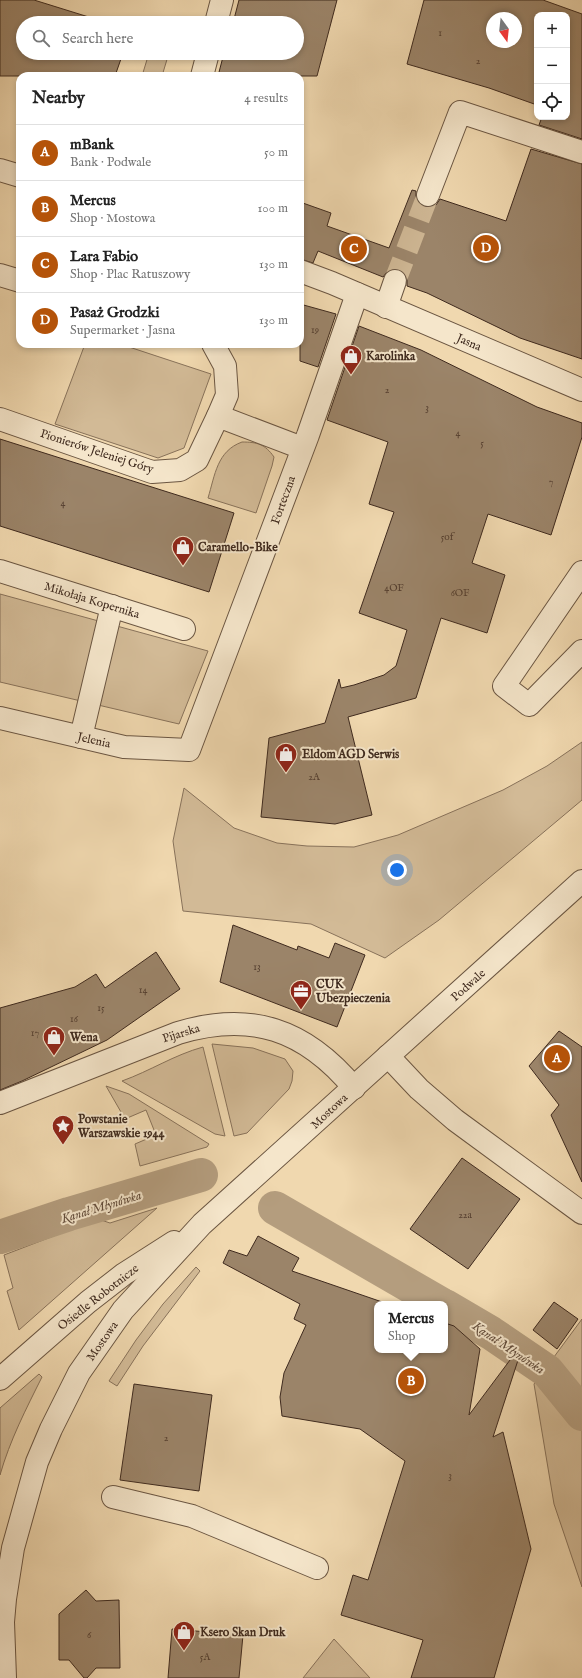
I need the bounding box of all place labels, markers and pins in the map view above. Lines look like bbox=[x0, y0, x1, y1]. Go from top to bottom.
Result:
pin: D bbox=[473, 233, 499, 263]
pin: C bbox=[341, 234, 367, 264]
shop icon: Karolinka bbox=[338, 343, 364, 376]
place label: Karolinka bbox=[366, 349, 416, 364]
shop icon: Caramello-Bike bbox=[170, 534, 196, 567]
place label: Caramello-Bike bbox=[198, 540, 278, 555]
shop icon: Eldom AGD Serwis bbox=[273, 741, 299, 774]
place label: Eldom AGD Serwis bbox=[302, 747, 400, 762]
place label: CUK Ubezpieczenia bbox=[315, 977, 391, 1007]
office icon: CUK Ubezpieczenia bbox=[288, 978, 314, 1011]
shop icon: Wena bbox=[41, 1024, 67, 1057]
place label: Wena bbox=[69, 1030, 99, 1045]
pin: A bbox=[544, 1043, 570, 1073]
place label: Powstanie Warszawskie 1944 bbox=[77, 1112, 165, 1141]
place icon: Powstanie Warszawskie 1944 bbox=[50, 1113, 76, 1146]
pin: B bbox=[398, 1366, 424, 1396]
shop icon: Ksero Skan Druk bbox=[171, 1619, 197, 1652]
place label: Ksero Skan Druk bbox=[200, 1625, 286, 1640]

